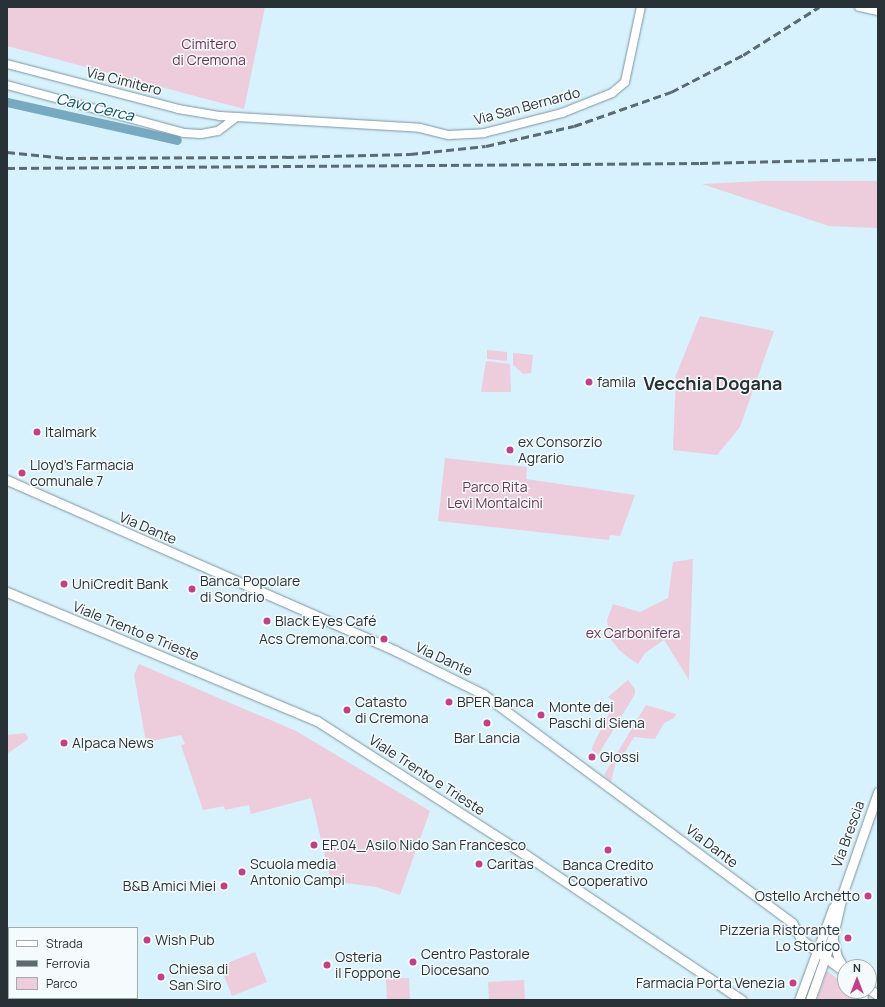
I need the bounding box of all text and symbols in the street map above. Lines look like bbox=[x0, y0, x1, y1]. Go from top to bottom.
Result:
park label: Cimitero di Cremona bbox=[172, 36, 246, 68]
street label: Via Cimitero bbox=[85, 64, 163, 98]
street label: Via San Bernardo bbox=[472, 84, 582, 128]
water label: Cavo Cerca bbox=[54, 89, 136, 125]
district label: Vecchia Dogana bbox=[644, 372, 782, 394]
place label: famila bbox=[597, 374, 636, 390]
marker: famila bbox=[584, 377, 594, 387]
place label: Italmark bbox=[45, 424, 97, 440]
marker: Italmark bbox=[32, 427, 42, 437]
place label: ex Consorzio Agrario bbox=[518, 434, 602, 466]
marker: ex Consorzio Agrario bbox=[505, 445, 515, 455]
place label: Lloyd's Farmacia comunale 7 bbox=[30, 457, 134, 490]
marker: Lloyd's Farmacia comunale 7 bbox=[17, 468, 27, 478]
park label: Parco Rita Levi Montalcini bbox=[447, 479, 543, 512]
street label: Via Dante bbox=[117, 508, 179, 548]
place label: Banca Popolare di Sondrio bbox=[200, 573, 300, 606]
place label: UniCredit Bank bbox=[72, 576, 168, 592]
marker: UniCredit Bank bbox=[59, 579, 69, 589]
marker: Banca Popolare di Sondrio bbox=[187, 584, 197, 594]
street label: Viale Trento e Trieste bbox=[70, 598, 202, 664]
place label: Black Eyes Café bbox=[275, 613, 376, 629]
marker: Black Eyes Café bbox=[262, 616, 272, 626]
park label: ex Carbonifera bbox=[586, 625, 680, 641]
place label: Acs Cremona.com bbox=[259, 631, 376, 647]
marker: Acs Cremona.com bbox=[379, 634, 389, 644]
street label: Via Dante bbox=[413, 638, 475, 680]
place label: Catasto di Cremona bbox=[355, 694, 428, 726]
place label: BPER Banca bbox=[457, 694, 534, 710]
marker: BPER Banca bbox=[444, 697, 454, 707]
place label: Monte dei Paschi di Siena bbox=[549, 699, 645, 732]
marker: Catasto di Cremona bbox=[342, 705, 352, 715]
marker: Monte dei Paschi di Siena bbox=[536, 710, 546, 720]
marker: Bar Lancia bbox=[482, 718, 492, 728]
place label: Bar Lancia bbox=[454, 730, 520, 746]
street label: Viale Trento e Trieste bbox=[366, 731, 488, 819]
place label: Alpaca News bbox=[72, 735, 154, 751]
marker: Alpaca News bbox=[59, 738, 69, 748]
place label: Glossi bbox=[600, 749, 639, 765]
marker: Glossi bbox=[587, 752, 597, 762]
street label: Via Brescia bbox=[828, 798, 868, 870]
street label: Via Dante bbox=[683, 821, 741, 871]
place label: EP.04_Asilo Nido San Francesco bbox=[322, 837, 526, 853]
marker: EP.04_Asilo Nido San Francesco bbox=[309, 840, 319, 850]
marker: Banca Credito Cooperativo bbox=[603, 845, 613, 855]
place label: Scuola media Antonio Campi bbox=[250, 856, 345, 888]
place label: Caritas bbox=[487, 856, 534, 872]
place label: Banca Credito Cooperativo bbox=[562, 857, 654, 890]
marker: Caritas bbox=[474, 859, 484, 869]
marker: Scuola media Antonio Campi bbox=[237, 867, 247, 877]
place label: B&B Amici Miei bbox=[123, 878, 216, 894]
marker: B&B Amici Miei bbox=[219, 881, 229, 891]
place label: Ostello Archetto bbox=[755, 888, 860, 904]
marker: Ostello Archetto bbox=[863, 891, 873, 901]
place label: Pizzeria Ristorante Lo Storico bbox=[720, 922, 840, 954]
legend bbox=[8, 927, 138, 999]
place label: Wish Pub bbox=[155, 932, 215, 948]
marker: Pizzeria Ristorante Lo Storico bbox=[843, 933, 853, 943]
text: Strada bbox=[46, 935, 83, 952]
marker: Wish Pub bbox=[142, 935, 152, 945]
place label: Centro Pastorale Diocesano bbox=[421, 946, 530, 978]
place label: Osteria il Foppone bbox=[335, 949, 401, 982]
text: Ferrovia bbox=[46, 955, 90, 972]
marker: Centro Pastorale Diocesano bbox=[408, 957, 418, 967]
north arrow bbox=[837, 959, 877, 999]
marker: Osteria il Foppone bbox=[322, 960, 332, 970]
text: N bbox=[853, 960, 861, 975]
place label: Chiesa di San Siro bbox=[169, 961, 228, 994]
marker: Chiesa di San Siro bbox=[156, 972, 166, 982]
text: Parco bbox=[46, 975, 77, 992]
place label: Farmacia Porta Venezia bbox=[636, 975, 785, 991]
marker: Farmacia Porta Venezia bbox=[788, 978, 798, 988]

